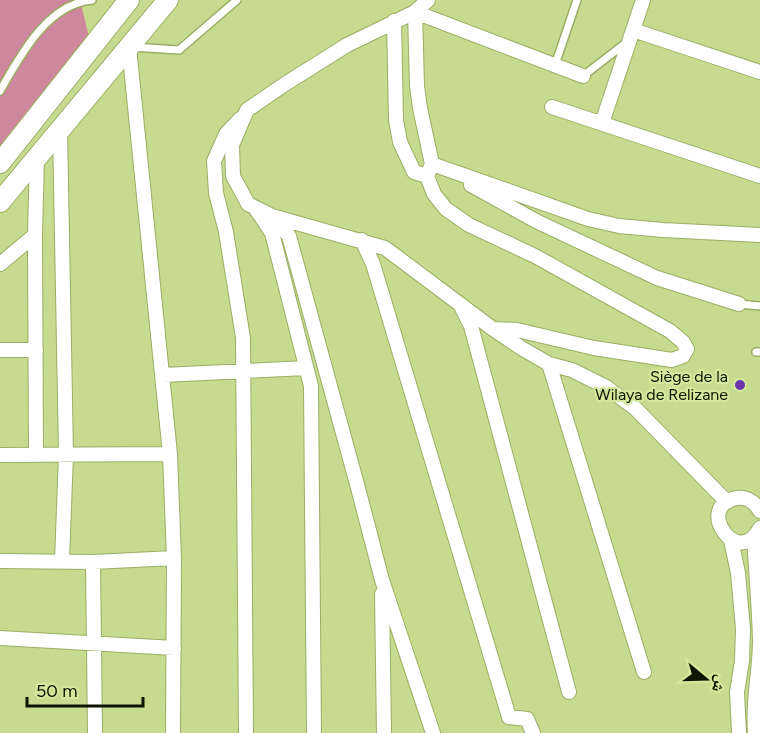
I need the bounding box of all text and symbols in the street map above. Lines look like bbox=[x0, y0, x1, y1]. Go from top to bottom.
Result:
place label: Siège de la Wilaya de Relizane bbox=[595, 367, 728, 404]
marker: Siège de la Wilaya de Relizane bbox=[733, 378, 747, 392]
north arrow bbox=[676, 649, 736, 709]
scale bar bbox=[27, 670, 142, 708]
text: ش bbox=[708, 673, 731, 695]
text: 50 m bbox=[36, 680, 78, 702]

